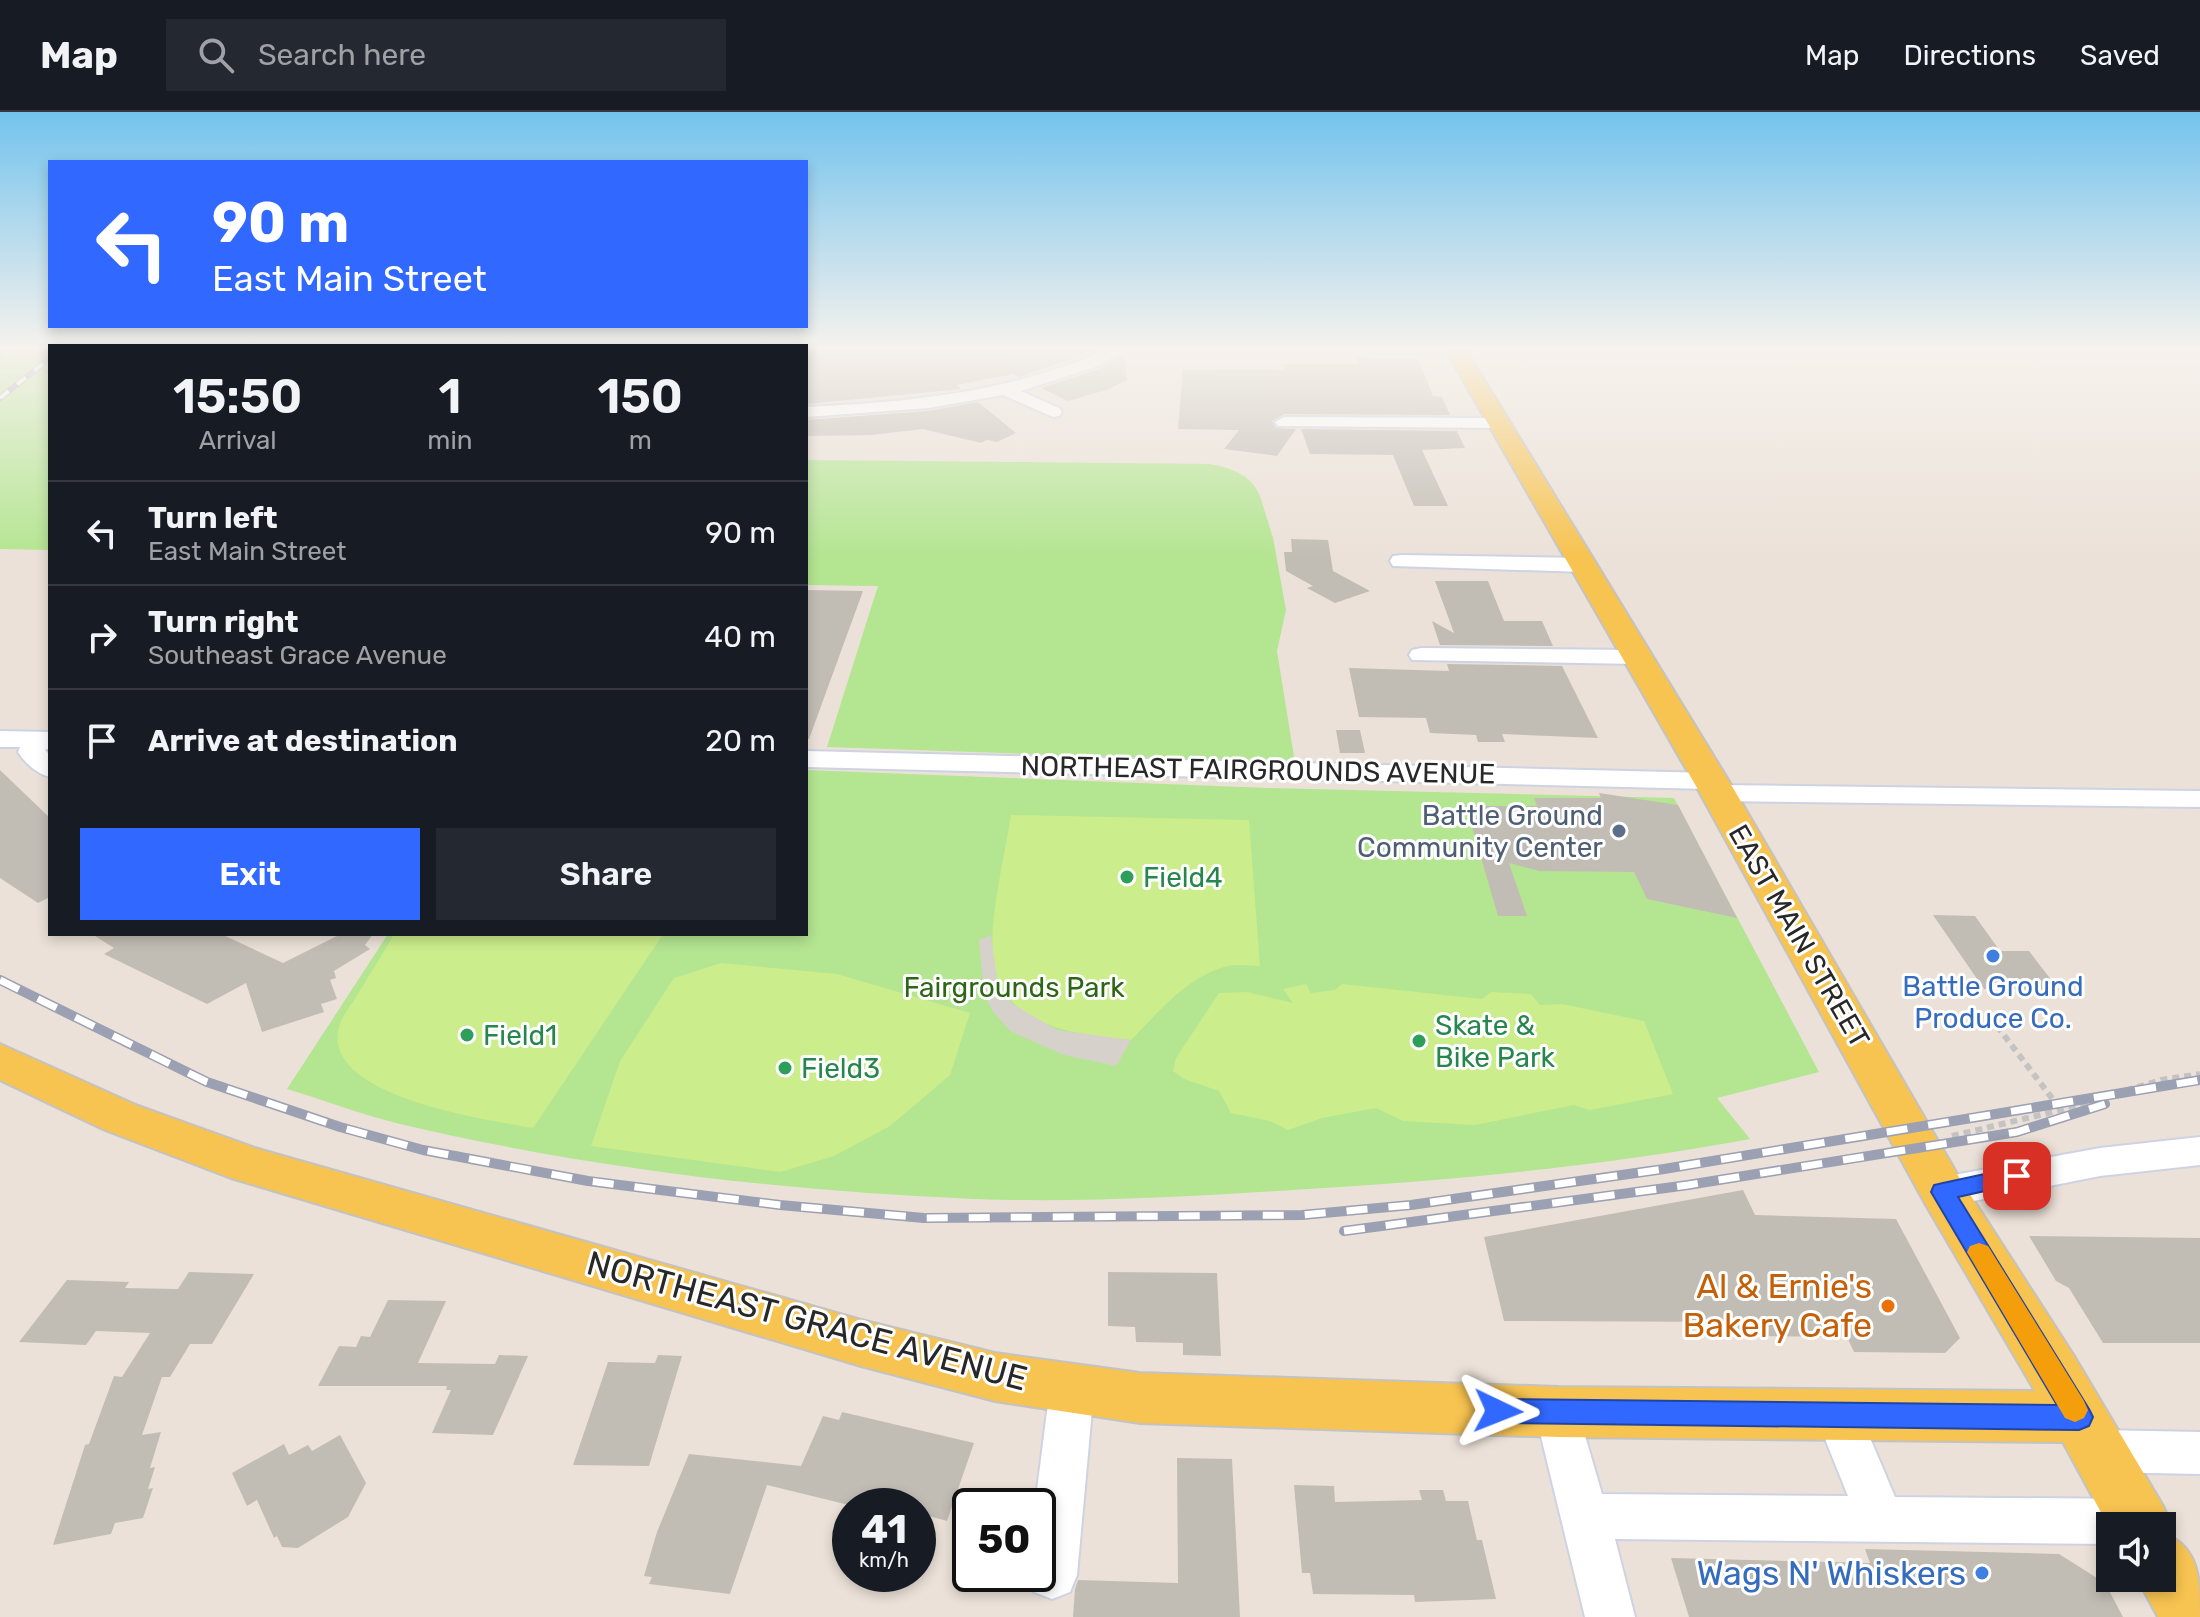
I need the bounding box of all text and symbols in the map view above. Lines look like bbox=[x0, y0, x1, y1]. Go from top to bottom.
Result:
search box bbox=[166, 19, 726, 91]
text: Map bbox=[40, 32, 118, 78]
icon: search bbox=[194, 33, 238, 77]
text: Search here bbox=[258, 37, 426, 73]
text: Map bbox=[1805, 39, 1859, 72]
text: Directions bbox=[1903, 39, 2036, 72]
text: Saved bbox=[2080, 39, 2160, 72]
text: 90 m bbox=[212, 190, 349, 256]
icon: left bbox=[80, 192, 184, 296]
text: East Main Street bbox=[212, 257, 487, 300]
text: 15:50 bbox=[173, 368, 302, 425]
text: 1 bbox=[438, 368, 461, 425]
text: 150 bbox=[598, 368, 683, 425]
text: Arrival bbox=[199, 425, 277, 456]
text: min bbox=[427, 425, 473, 456]
text: m bbox=[629, 425, 652, 456]
text: Turn left bbox=[148, 500, 278, 536]
icon: left bbox=[80, 511, 124, 555]
text: 90 m bbox=[705, 515, 776, 551]
text: East Main Street bbox=[148, 536, 346, 567]
text: Turn right bbox=[148, 604, 299, 640]
icon: right bbox=[80, 615, 124, 659]
text: 40 m bbox=[704, 619, 776, 655]
text: Southeast Grace Avenue bbox=[148, 640, 447, 671]
icon: arrive bbox=[80, 719, 124, 763]
text: Arrive at destination bbox=[148, 723, 458, 759]
text: 20 m bbox=[705, 723, 776, 759]
street label: NORTHEAST FAIRGROUNDS AVENUE bbox=[1020, 749, 1496, 791]
place label: Battle Ground Community Center bbox=[1357, 799, 1603, 864]
street label: EAST MAIN STREET bbox=[1722, 819, 1876, 1053]
marker: Battle Ground Community Center bbox=[1610, 822, 1628, 840]
button: Exit bbox=[80, 828, 420, 920]
button: Share bbox=[436, 828, 776, 920]
place label: Field4 bbox=[1143, 861, 1223, 894]
marker: Field4 bbox=[1118, 868, 1136, 886]
marker: Battle Ground Produce Co. bbox=[1984, 947, 2002, 965]
place label: Battle Ground Produce Co. bbox=[1902, 970, 2084, 1035]
park label: Fairgrounds Park bbox=[903, 971, 1125, 1004]
place label: Skate & Bike Park bbox=[1435, 1009, 1556, 1074]
place label: Field1 bbox=[483, 1019, 557, 1052]
marker: Field1 bbox=[458, 1026, 476, 1044]
marker: Skate & Bike Park bbox=[1410, 1032, 1428, 1050]
place label: Field3 bbox=[801, 1052, 880, 1085]
marker: Field3 bbox=[776, 1059, 794, 1077]
pin bbox=[1983, 1142, 2051, 1210]
icon: arrive bbox=[1995, 1154, 2039, 1198]
street label: NORTHEAST GRACE AVENUE bbox=[582, 1242, 1032, 1400]
place label: Al & Ernie's Bakery Cafe bbox=[1683, 1266, 1872, 1346]
marker: Al & Ernie's Bakery Cafe bbox=[1879, 1297, 1897, 1315]
position arrow bbox=[1456, 1369, 1540, 1453]
speed limit sign: 50 bbox=[952, 1488, 1056, 1592]
text: 41 bbox=[861, 1506, 907, 1553]
map controls bbox=[2096, 1512, 2176, 1592]
button: sound bbox=[2096, 1512, 2176, 1592]
text: km/h bbox=[859, 1548, 909, 1572]
place label: Wags N' Whiskers bbox=[1696, 1553, 1966, 1594]
marker: Wags N' Whiskers bbox=[1973, 1564, 1991, 1582]

